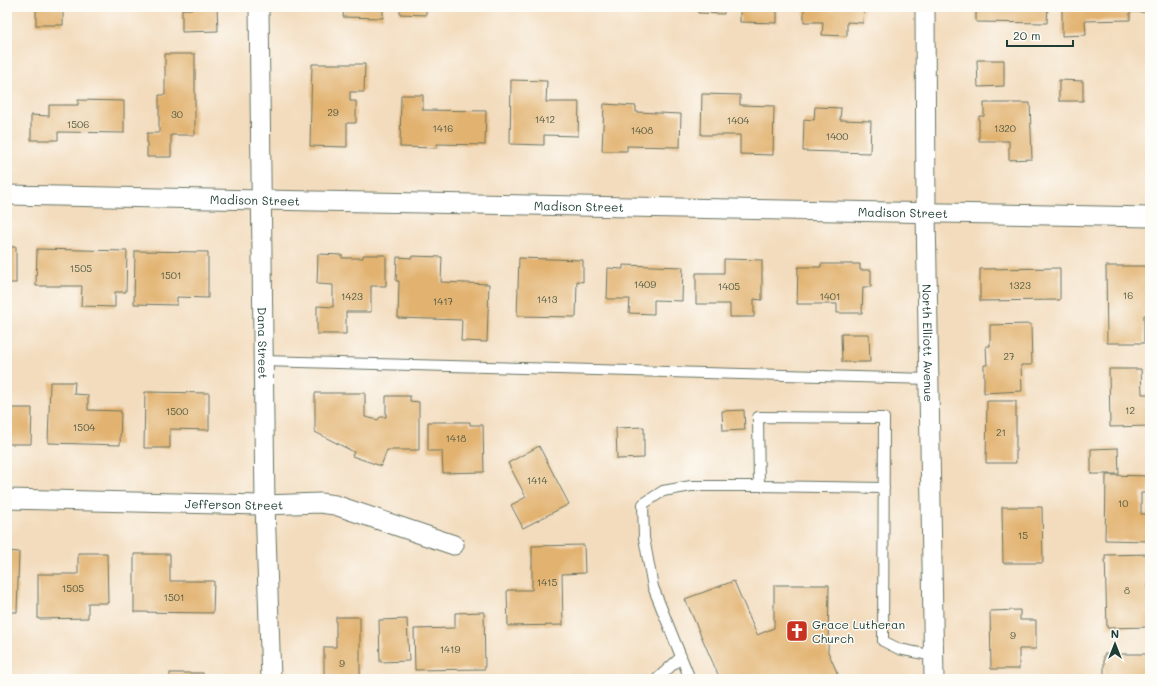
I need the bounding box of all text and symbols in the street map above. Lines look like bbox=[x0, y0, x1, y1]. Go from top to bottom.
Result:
scale bar bbox=[1007, 22, 1073, 48]
text: 20 m bbox=[1013, 27, 1041, 43]
house number: 29 bbox=[327, 105, 339, 119]
house number: 30 bbox=[171, 107, 183, 121]
house number: 1412 bbox=[535, 112, 555, 126]
house number: 1404 bbox=[727, 113, 749, 127]
house number: 1506 bbox=[67, 117, 89, 131]
house number: 1416 bbox=[433, 121, 453, 135]
house number: 1320 bbox=[994, 121, 1016, 135]
house number: 1408 bbox=[631, 123, 653, 137]
house number: 1400 bbox=[826, 129, 848, 143]
street label: Madison Street bbox=[210, 191, 300, 209]
street label: Madison Street bbox=[534, 197, 624, 215]
street label: Madison Street bbox=[858, 203, 948, 221]
house number: 1505 bbox=[70, 261, 92, 275]
house number: 1501 bbox=[161, 268, 181, 282]
house number: 1409 bbox=[634, 277, 656, 291]
house number: 1323 bbox=[1009, 278, 1031, 292]
house number: 1405 bbox=[718, 279, 740, 293]
street label: North Elliott Avenue bbox=[919, 284, 937, 402]
house number: 16 bbox=[1123, 288, 1133, 302]
house number: 1423 bbox=[341, 289, 363, 303]
house number: 1401 bbox=[820, 289, 840, 303]
house number: 1413 bbox=[537, 292, 557, 306]
house number: 1417 bbox=[433, 294, 454, 308]
street label: Dana Street bbox=[255, 307, 271, 379]
house number: 27 bbox=[1003, 349, 1015, 363]
house number: 12 bbox=[1125, 403, 1135, 417]
house number: 1500 bbox=[166, 404, 188, 418]
house number: 1504 bbox=[73, 420, 95, 434]
house number: 21 bbox=[996, 425, 1006, 439]
house number: 1418 bbox=[446, 431, 466, 445]
house number: 1414 bbox=[527, 473, 547, 487]
street label: Jefferson Street bbox=[184, 495, 283, 513]
house number: 10 bbox=[1118, 496, 1128, 510]
house number: 15 bbox=[1018, 528, 1028, 542]
house number: 1415 bbox=[537, 575, 557, 589]
house number: 1505 bbox=[62, 581, 84, 595]
house number: 8 bbox=[1124, 583, 1130, 597]
house number: 1501 bbox=[164, 590, 184, 604]
place label: Grace Lutheran Church bbox=[812, 616, 905, 646]
church icon: Grace Lutheran Church bbox=[784, 618, 810, 644]
north arrow bbox=[1095, 624, 1135, 664]
text: N bbox=[1111, 626, 1119, 641]
house number: 9 bbox=[1010, 628, 1016, 642]
house number: 1419 bbox=[440, 642, 460, 656]
house number: 9 bbox=[339, 656, 345, 670]

